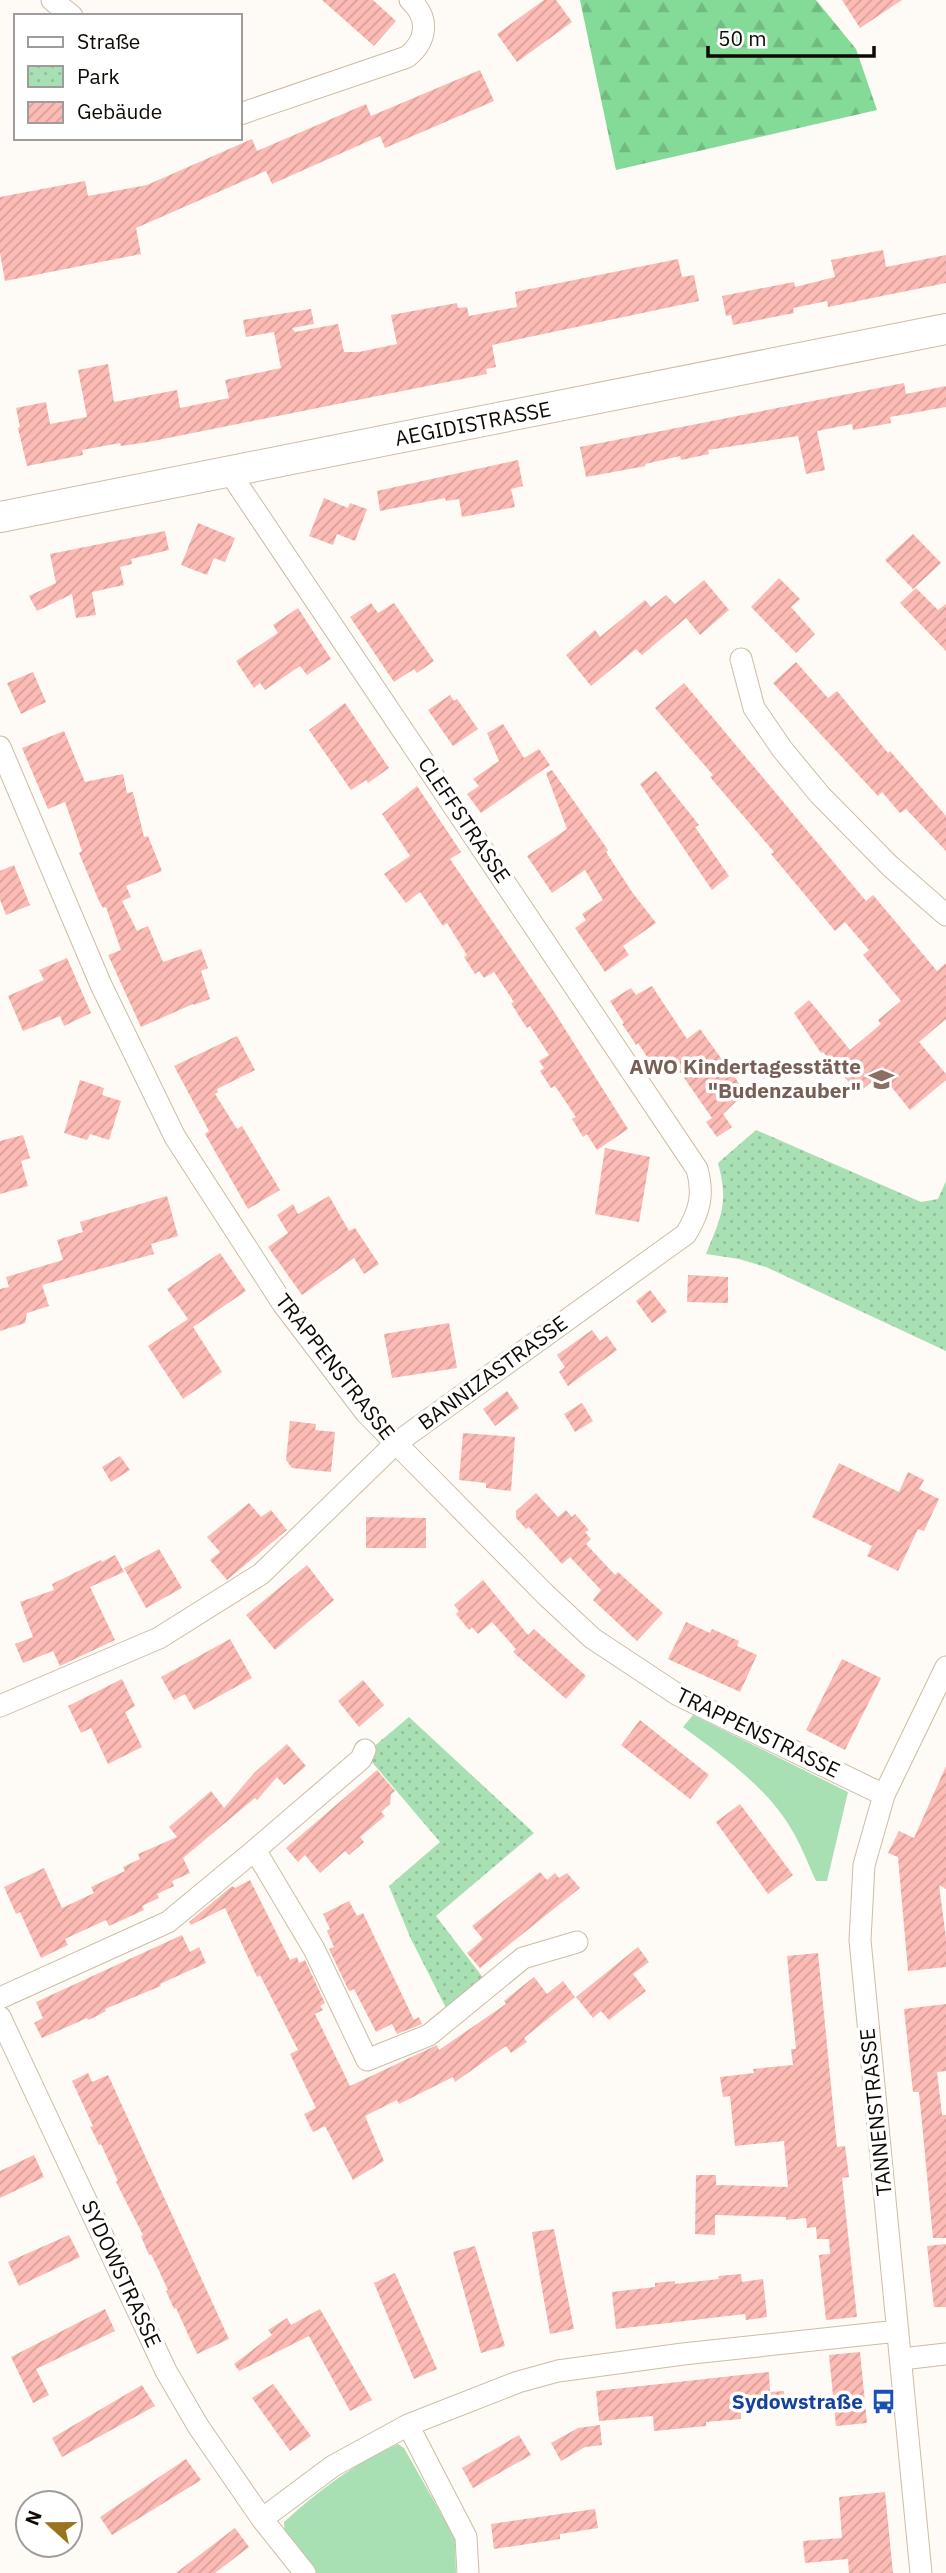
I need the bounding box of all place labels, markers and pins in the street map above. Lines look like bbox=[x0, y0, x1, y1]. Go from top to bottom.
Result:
place label: AWO Kindertagesstätte "Budenzauber" bbox=[629, 1052, 861, 1104]
school or university icon: AWO Kindertagesstätte "Budenzauber" bbox=[867, 1065, 895, 1093]
place label: Sydowstraße bbox=[732, 2387, 863, 2415]
bus stop icon: Sydowstraße bbox=[869, 2388, 897, 2416]

